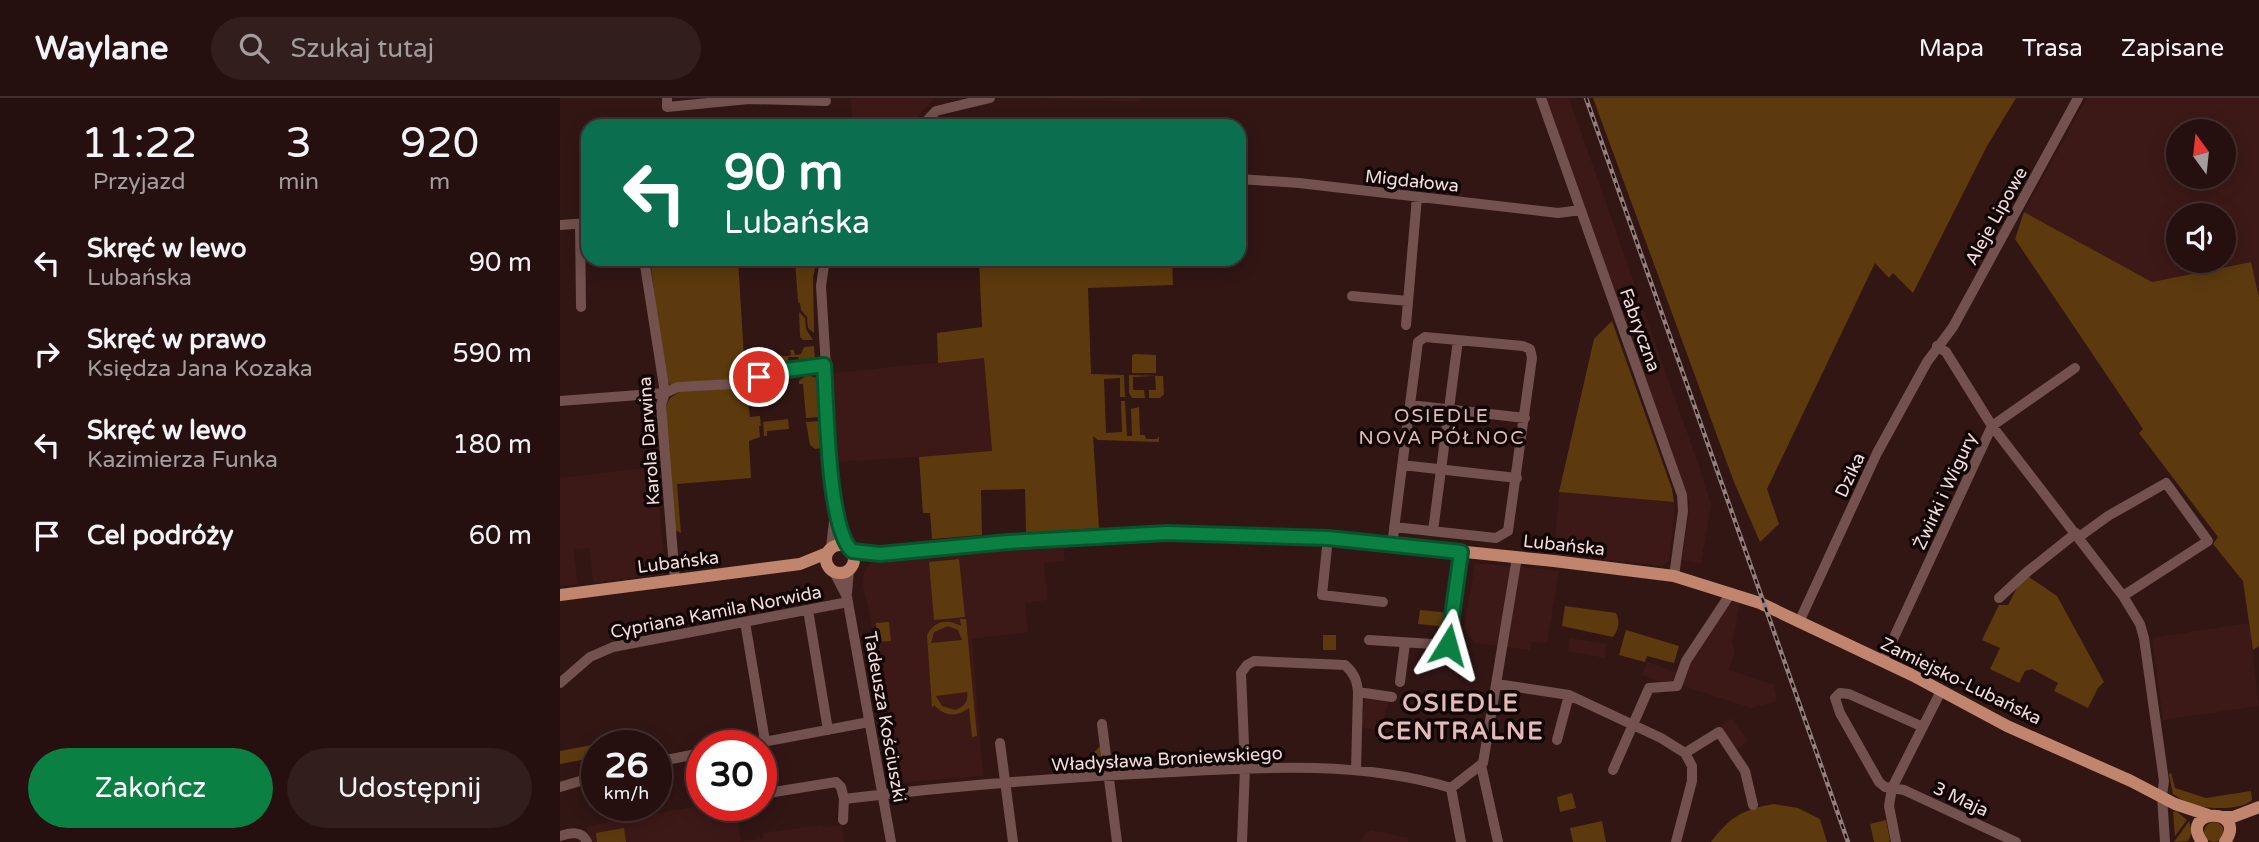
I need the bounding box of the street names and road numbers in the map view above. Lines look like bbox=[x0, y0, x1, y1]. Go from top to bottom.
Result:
street label: Aleje Lipowe bbox=[1960, 163, 2032, 269]
street label: Migdałowa bbox=[1364, 165, 1460, 197]
street label: Fabryczna bbox=[1615, 285, 1665, 375]
street label: Karola Darwina bbox=[634, 376, 664, 506]
street label: Żwirki i Wigury bbox=[1908, 429, 1982, 553]
street label: Dzika bbox=[1830, 449, 1870, 501]
street label: Lubańska bbox=[1522, 530, 1606, 560]
street label: Lubańska bbox=[636, 546, 720, 578]
street label: Cypriana Kamila Norwida bbox=[609, 581, 823, 643]
street label: Tadeusza Kościuszki bbox=[859, 630, 911, 804]
street label: Zamiejsko-Lubańska bbox=[1877, 633, 2045, 729]
street label: Władysława Broniewskiego bbox=[1051, 742, 1283, 776]
street label: 3 Maja bbox=[1930, 777, 1992, 821]

